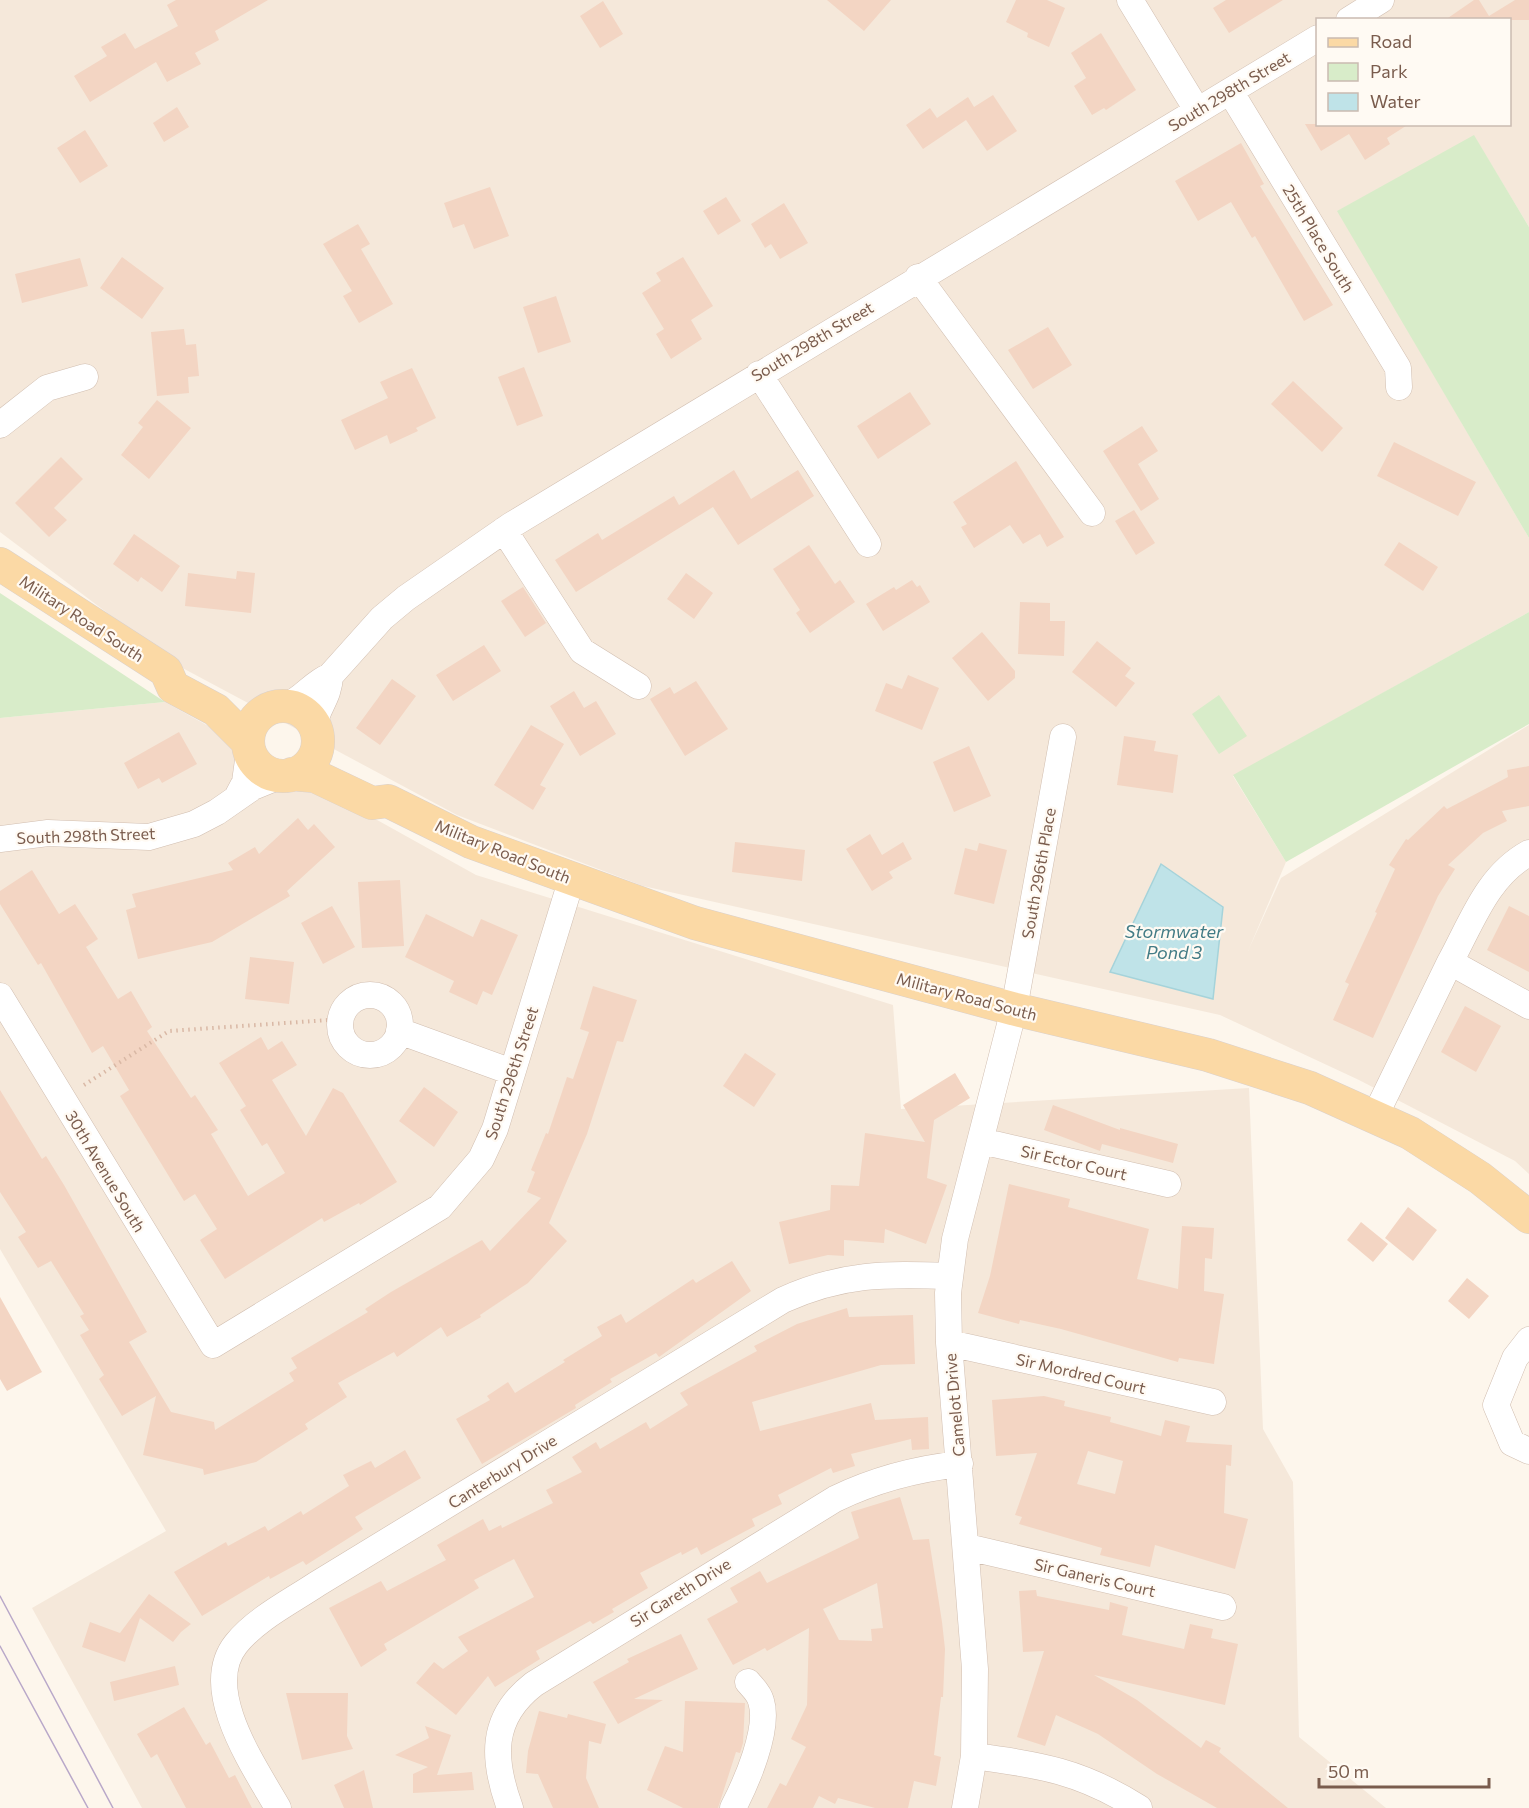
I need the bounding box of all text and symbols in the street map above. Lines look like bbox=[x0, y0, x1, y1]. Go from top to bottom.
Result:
legend bbox=[1316, 18, 1511, 126]
text: Road bbox=[1370, 30, 1412, 52]
street label: South 298th Street bbox=[1165, 47, 1294, 135]
text: Park bbox=[1370, 60, 1408, 82]
text: Water bbox=[1370, 90, 1421, 112]
street label: 25th Place South bbox=[1279, 181, 1359, 295]
street label: South 298th Street bbox=[748, 297, 877, 385]
street label: Military Road South bbox=[16, 571, 148, 665]
street label: South 296th Place bbox=[1017, 806, 1059, 940]
street label: Military Road South bbox=[433, 815, 573, 887]
street label: South 298th Street bbox=[16, 823, 156, 847]
water label: Stormwater Pond 3 bbox=[1125, 920, 1224, 963]
street label: Military Road South bbox=[895, 968, 1039, 1024]
street label: South 296th Street bbox=[480, 1004, 542, 1142]
street label: 30th Avenue South bbox=[62, 1107, 150, 1235]
street label: Sir Ector Court bbox=[1019, 1141, 1129, 1184]
street label: Sir Mordred Court bbox=[1014, 1349, 1148, 1397]
street label: Camelot Drive bbox=[940, 1353, 968, 1457]
street label: Canterbury Drive bbox=[444, 1430, 560, 1512]
street label: Sir Gareth Drive bbox=[626, 1553, 734, 1631]
street label: Sir Ganeris Court bbox=[1032, 1554, 1158, 1600]
scale bar bbox=[1319, 1751, 1488, 1789]
text: 50 m bbox=[1328, 1760, 1369, 1782]

